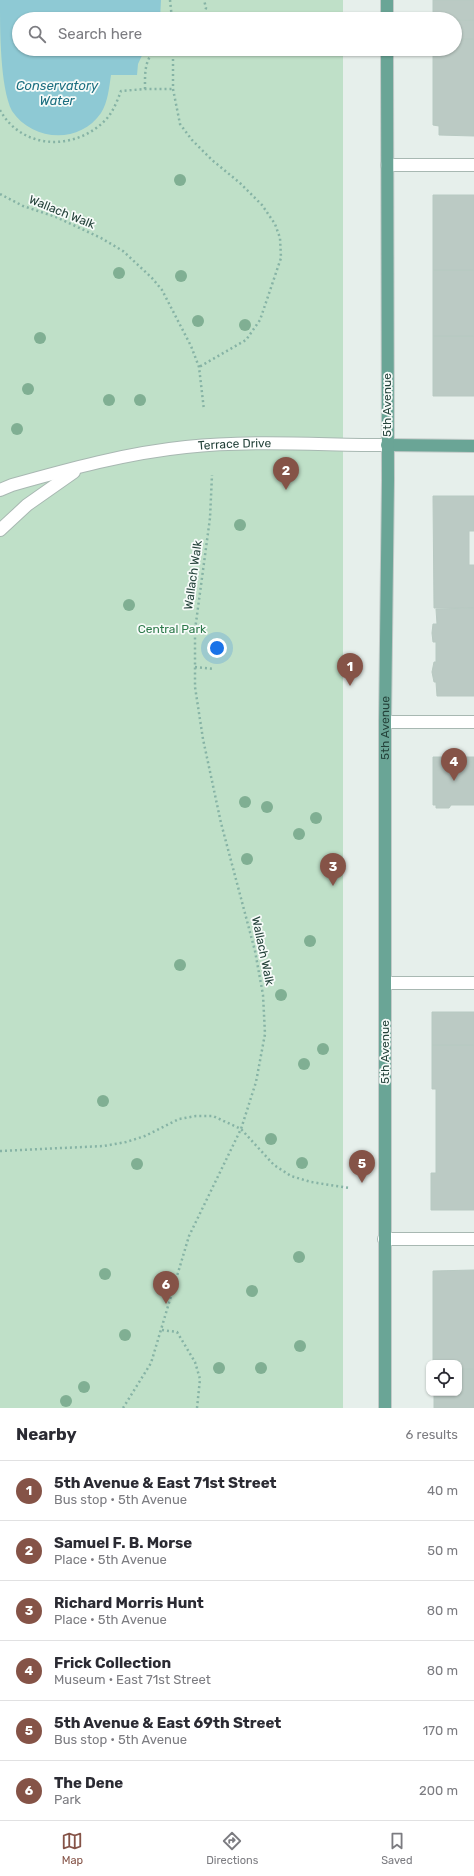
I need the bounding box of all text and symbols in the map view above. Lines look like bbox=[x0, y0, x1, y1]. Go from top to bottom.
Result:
search box bbox=[12, 12, 462, 56]
icon: search bbox=[26, 23, 48, 45]
text: Search here bbox=[58, 25, 142, 43]
water label: Conservatory Water bbox=[16, 78, 99, 108]
street label: Wallach Walk bbox=[27, 192, 98, 232]
street label: 5th Avenue bbox=[380, 373, 394, 437]
street label: Terrace Drive bbox=[197, 436, 272, 453]
pin: 2 bbox=[273, 457, 299, 490]
street label: Wallach Walk bbox=[181, 538, 205, 611]
park label: Central Park bbox=[138, 622, 207, 636]
your location bbox=[207, 638, 227, 658]
pin: 1 bbox=[337, 653, 363, 686]
street label: 5th Avenue bbox=[378, 696, 392, 760]
pin: 4 bbox=[441, 748, 467, 781]
pin: 3 bbox=[320, 853, 346, 886]
street label: Wallach Walk bbox=[249, 915, 277, 988]
street label: 5th Avenue bbox=[378, 1020, 392, 1084]
pin: 5 bbox=[349, 1150, 375, 1183]
pin: 6 bbox=[153, 1271, 179, 1304]
map controls bbox=[426, 1360, 462, 1396]
button: locate bbox=[426, 1360, 462, 1396]
text: Nearby bbox=[16, 1424, 77, 1444]
text: 6 results bbox=[406, 1427, 458, 1442]
text: 5th Avenue & East 71st Street bbox=[54, 1474, 277, 1492]
text: 1 bbox=[26, 1483, 32, 1498]
text: 40 m bbox=[427, 1483, 458, 1498]
text: Bus stop · 5th Avenue bbox=[54, 1492, 187, 1507]
text: Samuel F. B. Morse bbox=[54, 1534, 192, 1552]
text: 2 bbox=[25, 1543, 33, 1558]
text: 50 m bbox=[427, 1543, 458, 1558]
text: Place · 5th Avenue bbox=[54, 1552, 167, 1567]
text: Richard Morris Hunt bbox=[54, 1594, 204, 1612]
text: 3 bbox=[25, 1603, 33, 1618]
text: 80 m bbox=[427, 1603, 458, 1618]
text: Place · 5th Avenue bbox=[54, 1612, 167, 1627]
text: Frick Collection bbox=[54, 1654, 171, 1672]
text: 4 bbox=[25, 1663, 33, 1678]
text: 80 m bbox=[427, 1663, 458, 1678]
text: Museum · East 71st Street bbox=[54, 1672, 211, 1687]
text: 5th Avenue & East 69th Street bbox=[54, 1714, 281, 1732]
text: 5 bbox=[25, 1723, 33, 1738]
text: 170 m bbox=[423, 1723, 458, 1738]
text: Bus stop · 5th Avenue bbox=[54, 1732, 187, 1747]
text: The Dene bbox=[54, 1774, 123, 1792]
text: 6 bbox=[25, 1783, 33, 1798]
text: 200 m bbox=[419, 1783, 458, 1798]
text: Park bbox=[54, 1792, 81, 1807]
tab: Map bbox=[61, 1830, 83, 1867]
tab: Directions bbox=[206, 1830, 258, 1867]
tab: Saved bbox=[381, 1830, 413, 1867]

